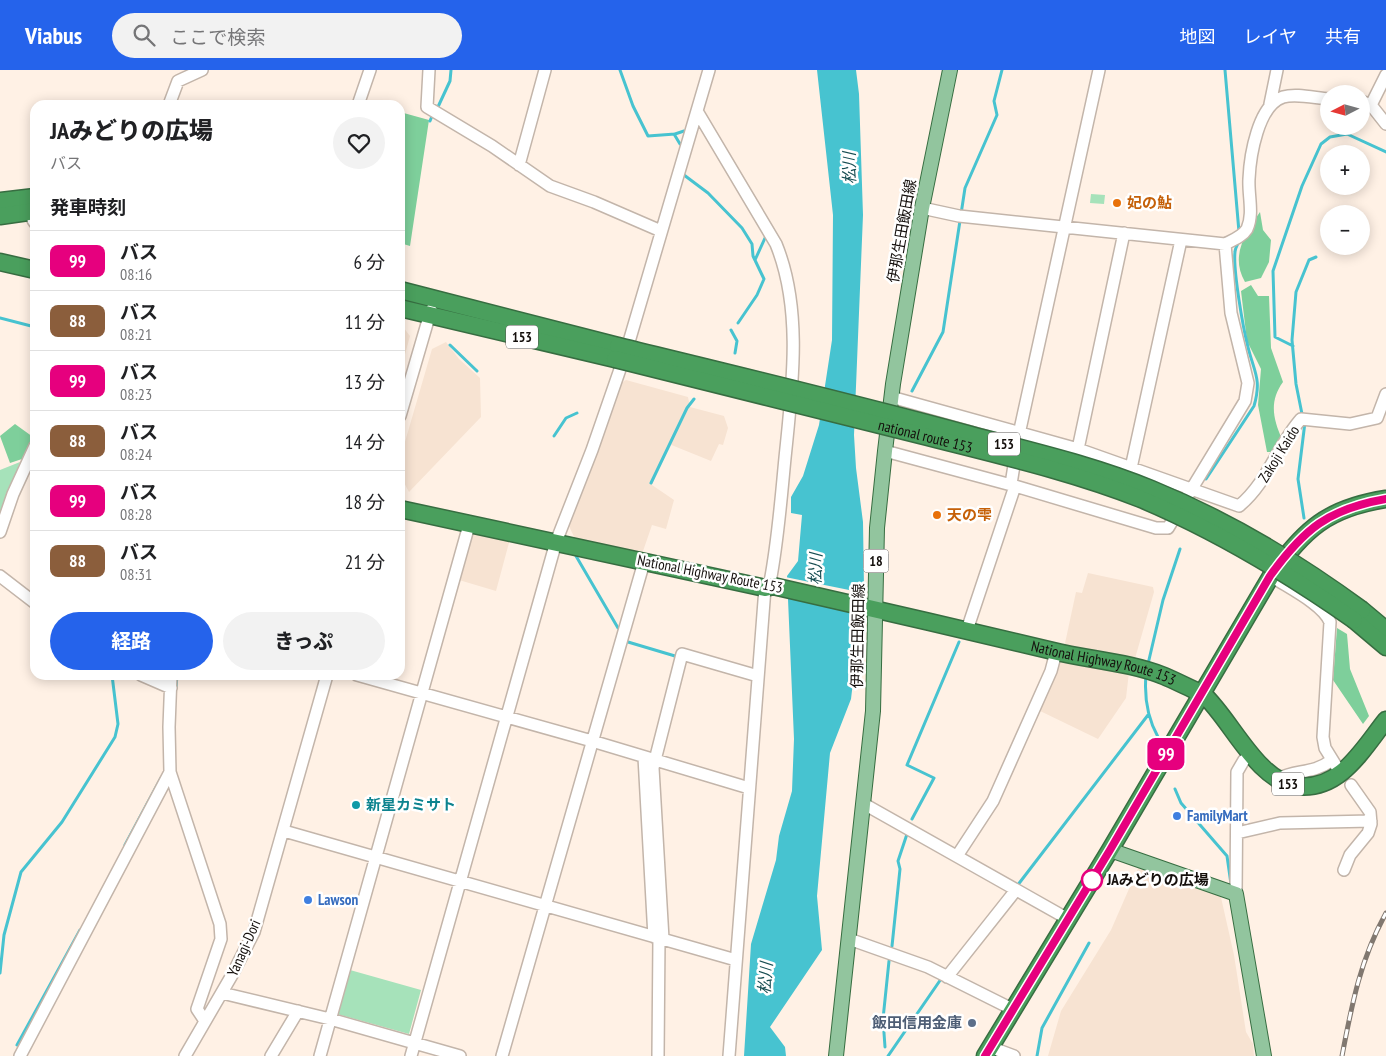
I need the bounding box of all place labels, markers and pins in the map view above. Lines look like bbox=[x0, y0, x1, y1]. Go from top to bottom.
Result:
place label: 妃の鮎 bbox=[1127, 193, 1172, 212]
marker: 妃の鮎 bbox=[1111, 197, 1123, 209]
place label: 天の雫 bbox=[947, 505, 992, 524]
marker: 天の雫 bbox=[931, 509, 943, 521]
place label: 新星カミサト bbox=[366, 795, 456, 814]
marker: 新星カミサト bbox=[350, 799, 362, 811]
place label: FamilyMart bbox=[1187, 806, 1248, 825]
marker: FamilyMart bbox=[1171, 810, 1183, 822]
marker: JAみどりの広場 bbox=[1081, 869, 1103, 891]
place label: JAみどりの広場 bbox=[1106, 870, 1209, 889]
place label: Lawson bbox=[318, 890, 358, 909]
marker: Lawson bbox=[302, 894, 314, 906]
place label: 飯田信用金庫 bbox=[872, 1013, 962, 1032]
marker: 飯田信用金庫 bbox=[966, 1017, 978, 1029]

